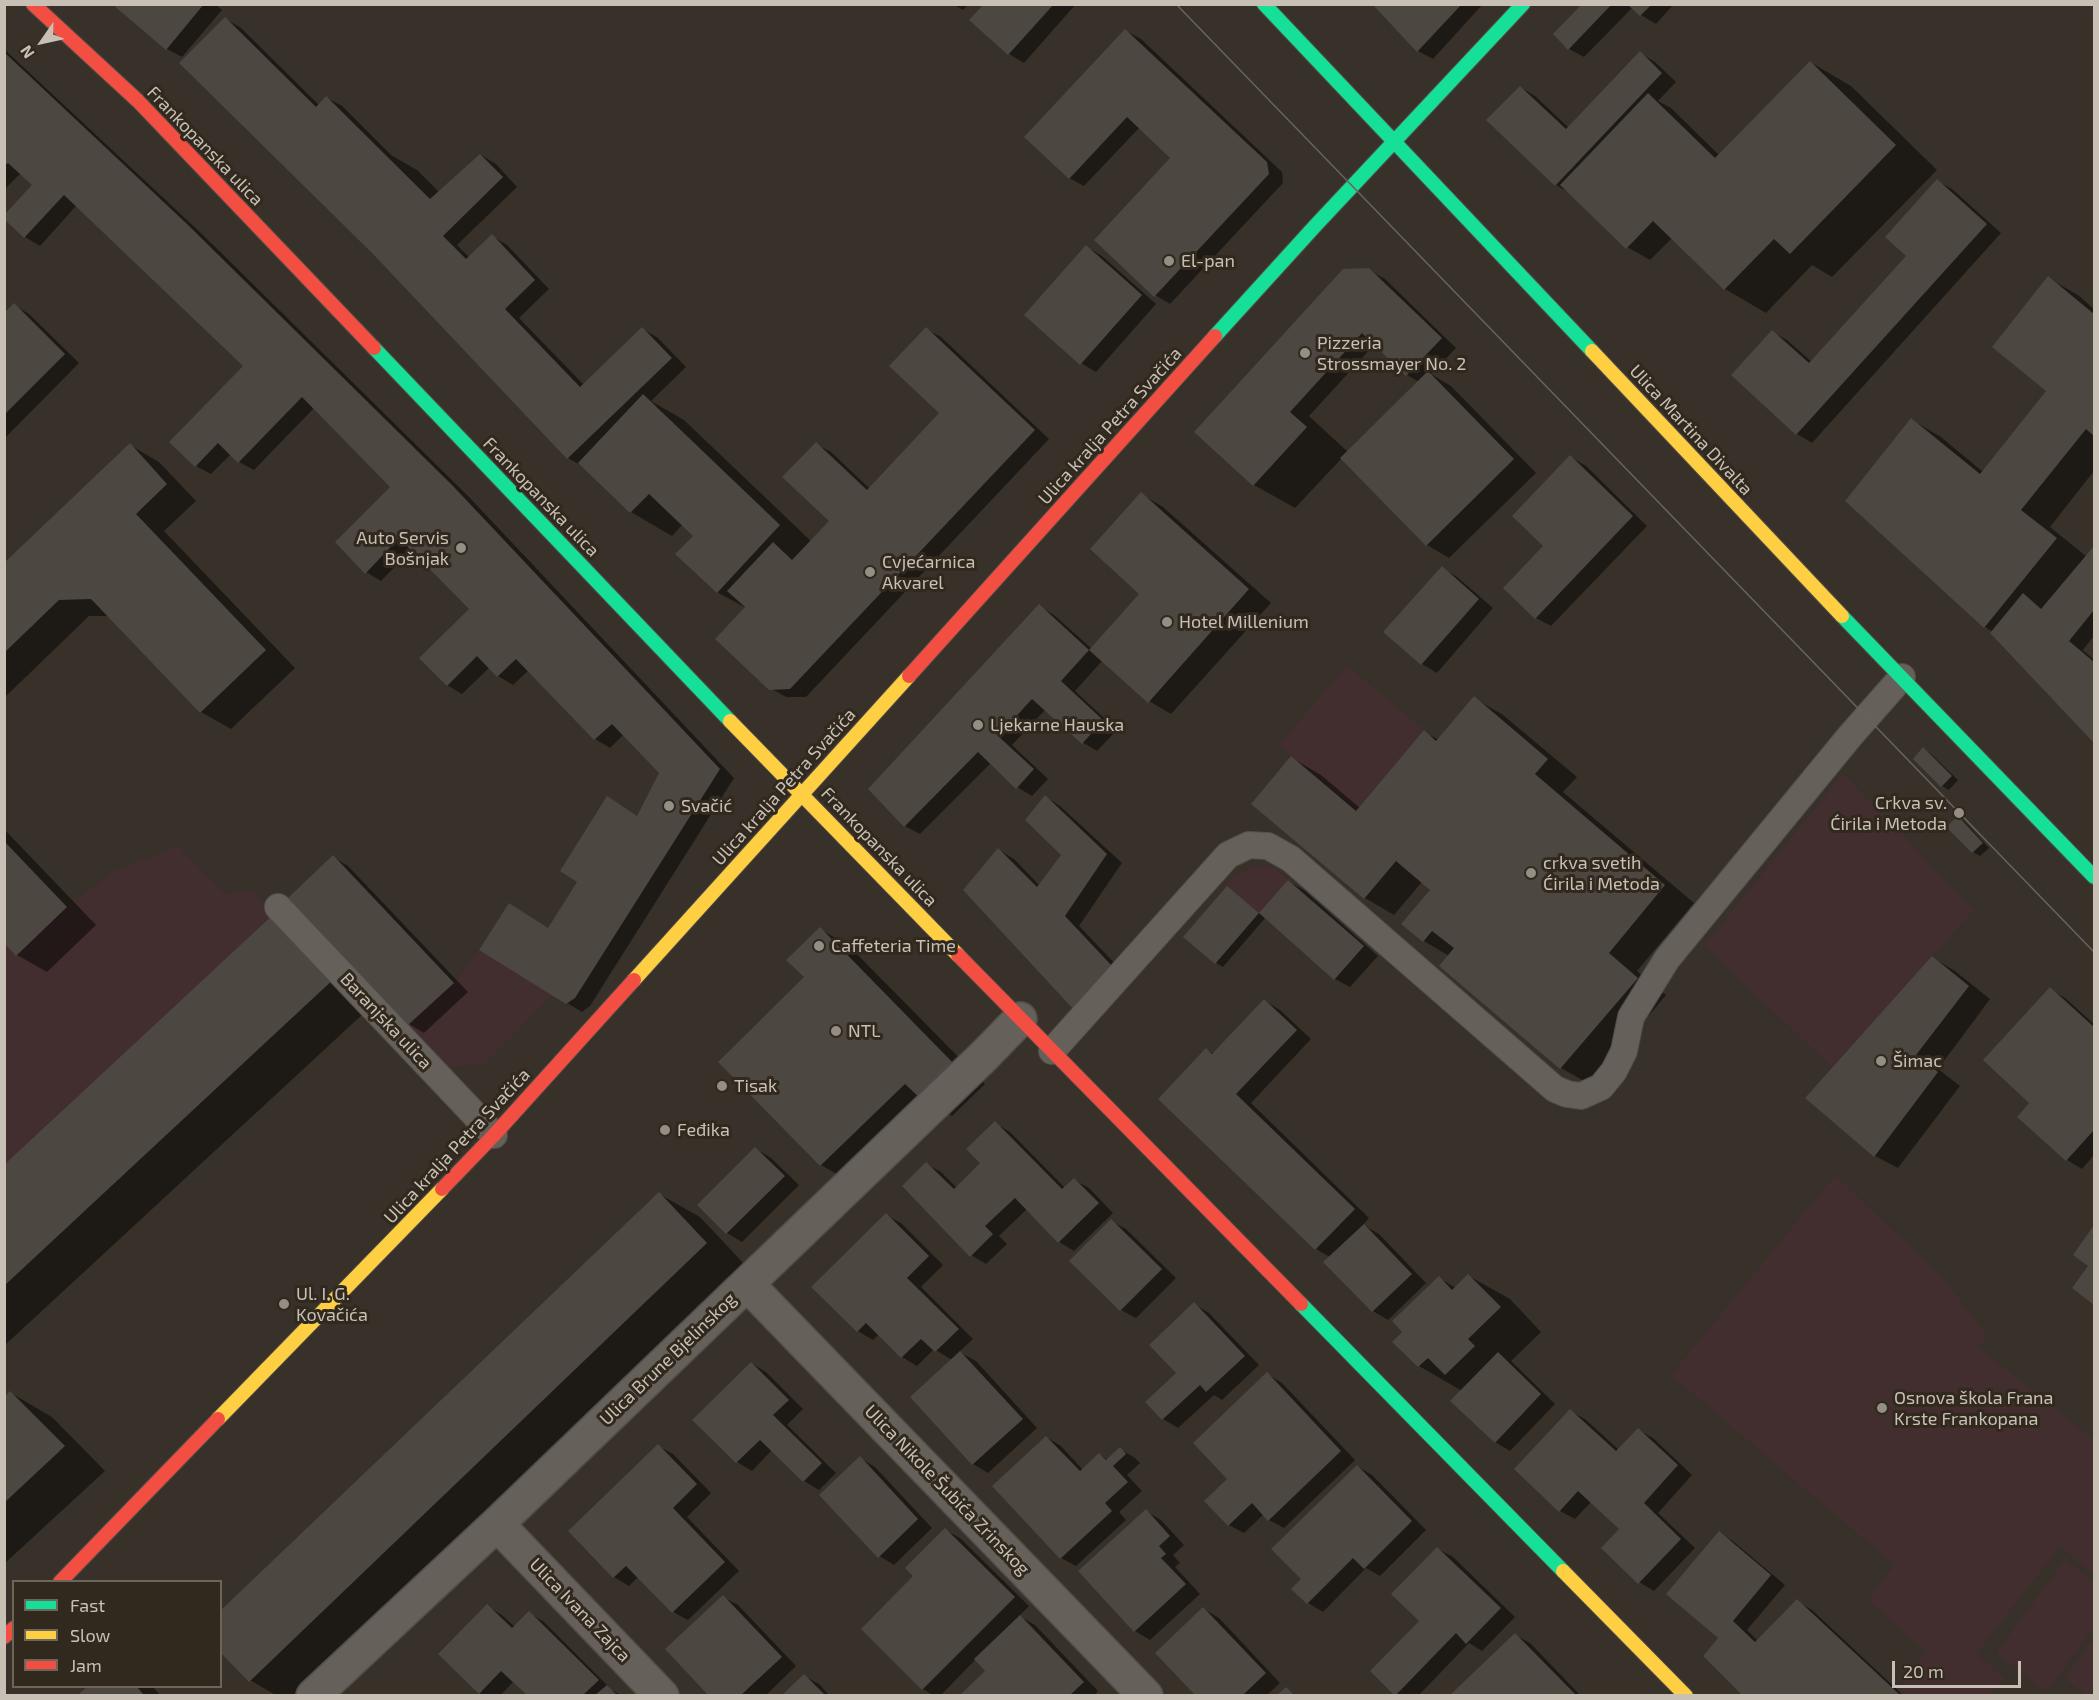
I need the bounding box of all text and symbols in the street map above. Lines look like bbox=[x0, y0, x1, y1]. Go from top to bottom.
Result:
north arrow bbox=[12, 12, 72, 72]
text: N bbox=[16, 42, 38, 62]
street label: Frankopanska ulica bbox=[142, 82, 268, 210]
place label: El-pan bbox=[1181, 250, 1235, 272]
marker: El-pan bbox=[1162, 254, 1176, 268]
place label: Pizzeria Strossmayer No. 2 bbox=[1317, 332, 1466, 374]
street label: Ulica kralja Petra Svačića bbox=[1034, 343, 1186, 509]
marker: Pizzeria Strossmayer No. 2 bbox=[1298, 346, 1312, 360]
street label: Ulica Martina Divalta bbox=[1625, 360, 1757, 500]
street label: Frankopanska ulica bbox=[478, 433, 604, 561]
place label: Auto Servis Bošnjak bbox=[356, 527, 449, 570]
marker: Auto Servis Bošnjak bbox=[454, 541, 468, 555]
place label: Cvjećarnica Akvarel bbox=[882, 551, 975, 594]
marker: Cvjećarnica Akvarel bbox=[863, 565, 877, 579]
place label: Hotel Millenium bbox=[1179, 611, 1309, 633]
marker: Hotel Millenium bbox=[1160, 615, 1174, 629]
street label: Ulica kralja Petra Svačića bbox=[708, 704, 860, 870]
place label: Ljekarne Hauska bbox=[990, 714, 1124, 736]
marker: Ljekarne Hauska bbox=[971, 718, 985, 732]
street label: Frankopanska ulica bbox=[816, 783, 942, 911]
place label: Crkva sv. Ćirila i Metoda bbox=[1830, 792, 1947, 834]
place label: Svačić bbox=[681, 795, 732, 817]
marker: Svačić bbox=[662, 799, 676, 813]
marker: Crkva sv. Ćirila i Metoda bbox=[1952, 806, 1966, 820]
place label: crkva svetih Ćirila i Metoda bbox=[1543, 852, 1660, 894]
marker: crkva svetih Ćirila i Metoda bbox=[1524, 866, 1538, 880]
place label: Caffeteria Time bbox=[831, 935, 956, 957]
marker: Caffeteria Time bbox=[812, 939, 826, 953]
street label: Baranjska ulica bbox=[336, 968, 436, 1074]
place label: NTL bbox=[848, 1020, 880, 1042]
marker: NTL bbox=[829, 1024, 843, 1038]
place label: Šimac bbox=[1893, 1050, 1942, 1072]
marker: Šimac bbox=[1874, 1054, 1888, 1068]
street label: Ulica kralja Petra Svačića bbox=[380, 1064, 534, 1228]
place label: Tisak bbox=[734, 1075, 777, 1097]
marker: Tisak bbox=[715, 1079, 729, 1093]
place label: Feđika bbox=[677, 1119, 730, 1141]
marker: Feđika bbox=[658, 1123, 672, 1137]
place label: Ul. I. G. Kovačića bbox=[296, 1283, 368, 1326]
street label: Ulica Brune Bjelinskog bbox=[595, 1288, 741, 1430]
marker: Ul. I. G. Kovačića bbox=[277, 1297, 291, 1311]
place label: Osnova škola Frana Krste Frankopana bbox=[1894, 1387, 2053, 1430]
street label: Ulica Nikole Šubića Zrinskog bbox=[860, 1400, 1034, 1580]
marker: Osnova škola Frana Krste Frankopana bbox=[1875, 1401, 1889, 1415]
street label: Ulica Ivana Zajca bbox=[525, 1554, 635, 1666]
legend bbox=[12, 1580, 222, 1688]
text: Fast bbox=[70, 1594, 105, 1616]
text: Slow bbox=[70, 1624, 110, 1646]
scale bar bbox=[1895, 1649, 2024, 1687]
text: Jam bbox=[70, 1654, 102, 1676]
text: 20 m bbox=[1903, 1660, 1944, 1682]

